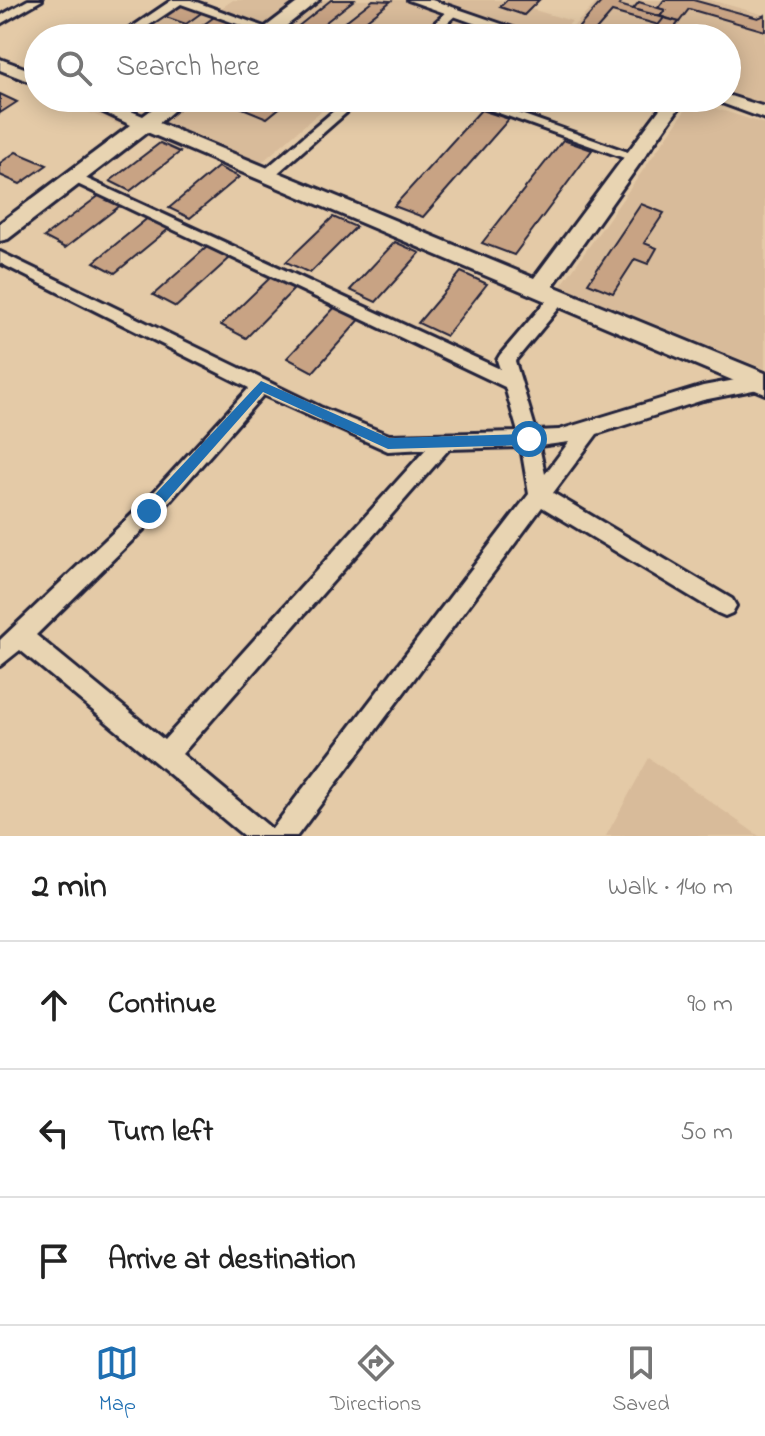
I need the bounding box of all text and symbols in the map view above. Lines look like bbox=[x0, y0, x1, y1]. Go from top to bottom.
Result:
search box bbox=[24, 24, 741, 112]
icon: search bbox=[52, 46, 96, 90]
text: Search here bbox=[116, 46, 260, 90]
route start bbox=[511, 421, 547, 457]
route end bbox=[131, 493, 167, 529]
text: 2 min bbox=[32, 863, 107, 913]
text: Walk · 140 m bbox=[608, 869, 733, 907]
icon: ahead bbox=[32, 983, 76, 1027]
text: Continue bbox=[108, 983, 216, 1027]
text: 90 m bbox=[687, 986, 733, 1024]
icon: left bbox=[32, 1111, 76, 1155]
text: Turn left bbox=[108, 1111, 213, 1155]
text: 50 m bbox=[680, 1114, 733, 1152]
icon: arrive bbox=[32, 1239, 76, 1283]
text: Arrive at destination bbox=[108, 1239, 356, 1283]
tab: Map bbox=[95, 1341, 139, 1421]
tab: Directions bbox=[330, 1341, 421, 1421]
tab: Saved bbox=[612, 1341, 670, 1421]

